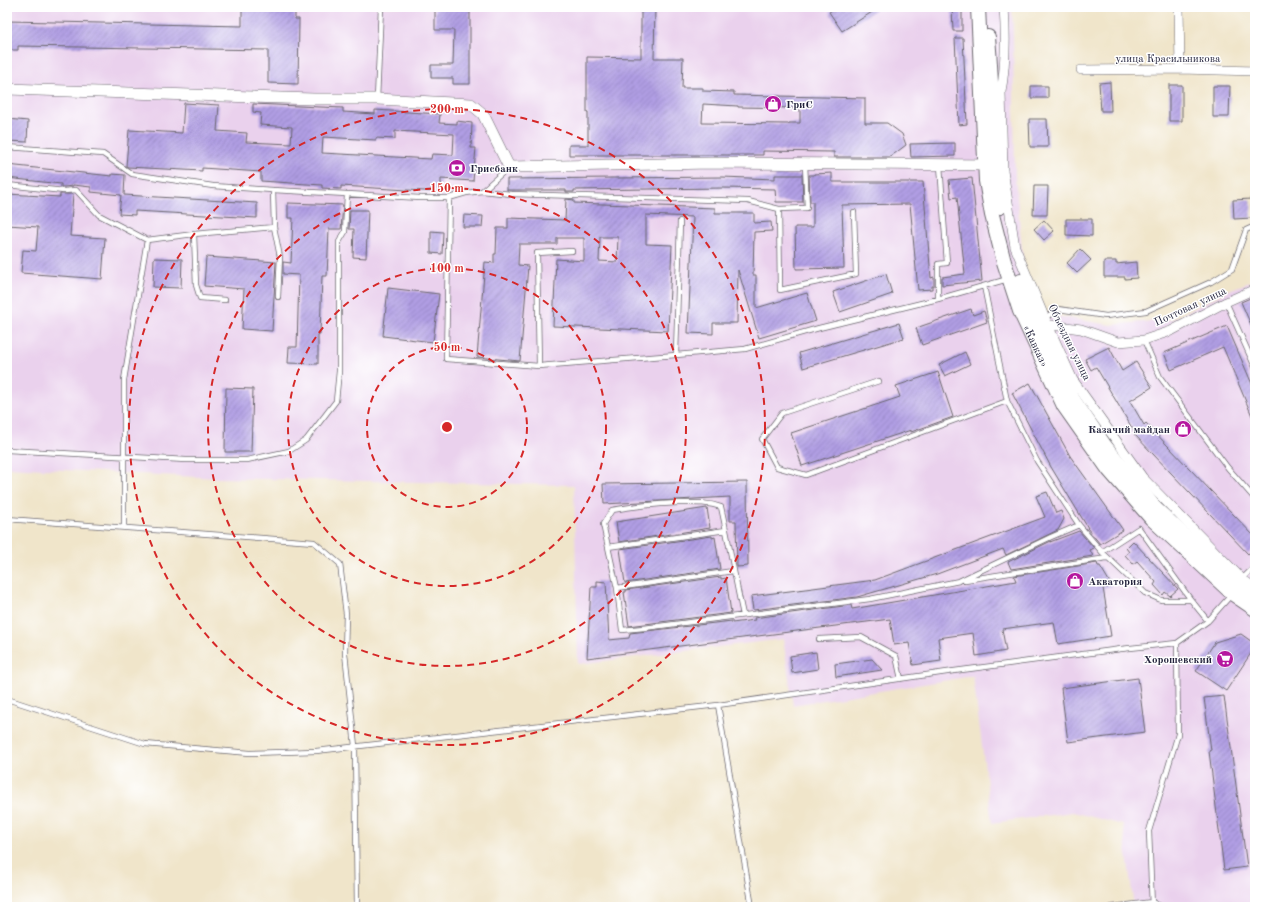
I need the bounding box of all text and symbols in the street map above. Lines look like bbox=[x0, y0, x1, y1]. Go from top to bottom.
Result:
street label: улица Красильникова bbox=[1116, 54, 1221, 65]
shop icon: ГриС bbox=[763, 94, 783, 114]
place label: ГриС bbox=[786, 100, 813, 111]
text: 200 m bbox=[430, 104, 464, 116]
bank icon: Грисбанк bbox=[447, 158, 467, 178]
place label: Грисбанк bbox=[470, 164, 518, 175]
text: 150 m bbox=[430, 182, 464, 195]
text: 100 m bbox=[430, 263, 464, 275]
street label: Почтовая улица bbox=[1153, 286, 1229, 329]
street label: Объездная улица bbox=[1045, 303, 1092, 383]
street label: «Кавказ» bbox=[1020, 324, 1049, 369]
text: 50 m bbox=[434, 341, 461, 354]
shop icon: Казачий майдан bbox=[1173, 419, 1193, 439]
centre of rings bbox=[440, 420, 454, 434]
place label: Казачий майдан bbox=[1088, 425, 1170, 436]
shop icon: Акватория bbox=[1065, 571, 1085, 591]
place label: Акватория bbox=[1088, 577, 1142, 588]
supermarket icon: Хорошевский bbox=[1215, 649, 1235, 669]
place label: Хорошевский bbox=[1144, 655, 1212, 666]

